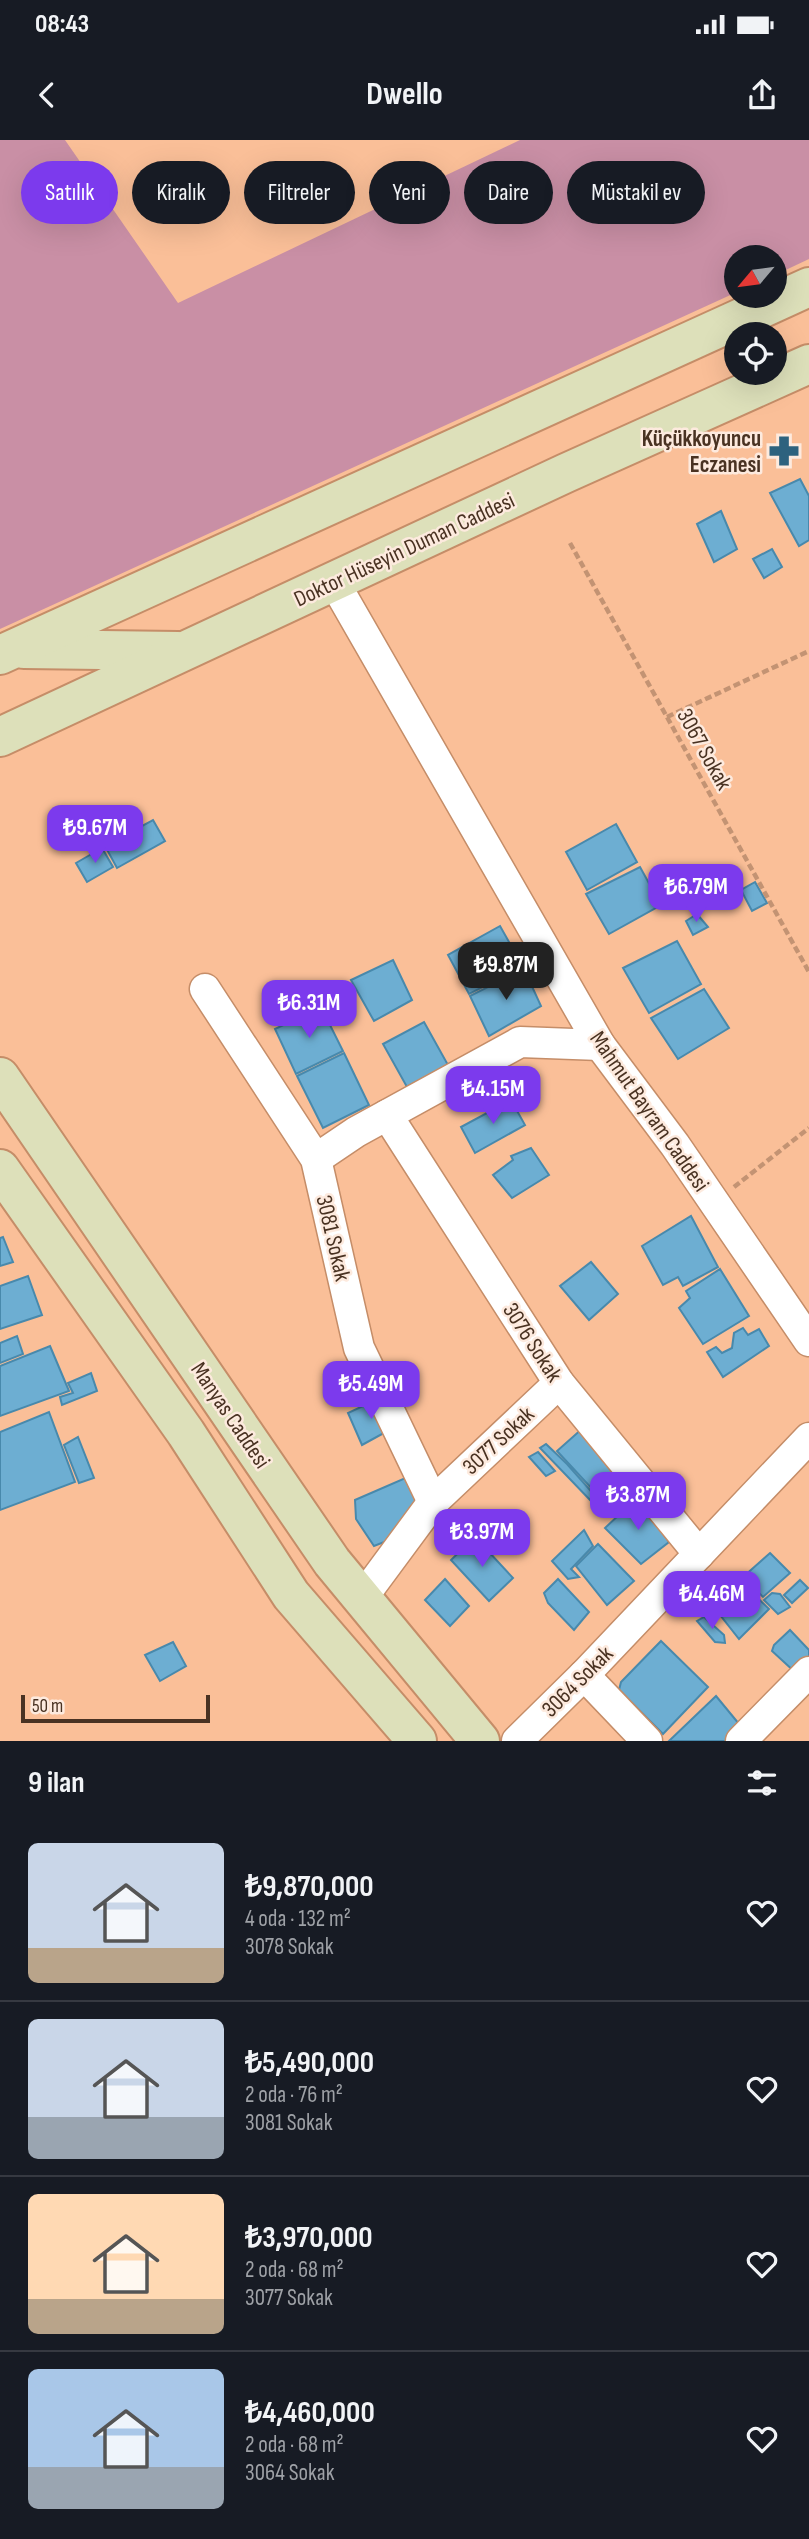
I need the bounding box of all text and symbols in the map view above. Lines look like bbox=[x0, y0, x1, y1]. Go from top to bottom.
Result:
text: 08:43 bbox=[35, 9, 89, 40]
text: Dwello bbox=[366, 75, 443, 114]
icon: back bbox=[28, 76, 66, 114]
icon: share bbox=[743, 76, 781, 114]
chip: Satılık bbox=[21, 161, 118, 224]
chip: Kiralık bbox=[132, 161, 230, 224]
chip: Filtreler bbox=[244, 161, 355, 224]
chip: Yeni bbox=[369, 161, 450, 224]
chip: Daire bbox=[464, 161, 553, 224]
chip: Müstakil ev bbox=[567, 161, 705, 224]
north arrow bbox=[724, 245, 788, 308]
map controls bbox=[724, 245, 787, 385]
button: locate bbox=[724, 322, 787, 385]
place label: Küçükkoyuncu Eczanesi bbox=[642, 425, 761, 479]
pharmacy icon: Küçükkoyuncu Eczanesi bbox=[767, 434, 801, 468]
street label: Doktor Hüseyin Duman Caddesi bbox=[290, 486, 519, 613]
street label: 3067 Sokak bbox=[670, 704, 738, 795]
pin: ₺9.67M bbox=[38, 806, 152, 865]
text: ₺9.67M bbox=[63, 814, 127, 842]
pin: ₺6.79M bbox=[639, 864, 753, 924]
text: ₺6.79M bbox=[664, 873, 728, 901]
pin: ₺9.87M bbox=[449, 942, 563, 1002]
text: ₺9.87M bbox=[474, 951, 538, 979]
pin: ₺6.31M bbox=[252, 981, 366, 1040]
text: ₺6.31M bbox=[278, 989, 340, 1017]
street label: Mahmut Bayram Caddesi bbox=[583, 1026, 715, 1197]
pin: ₺4.15M bbox=[436, 1066, 550, 1126]
text: ₺4.15M bbox=[462, 1075, 524, 1103]
street label: 3081 Sokak bbox=[310, 1192, 357, 1284]
street label: 3076 Sokak bbox=[496, 1298, 568, 1387]
street label: Manyas Caddesi bbox=[184, 1357, 276, 1474]
pin: ₺5.49M bbox=[314, 1362, 428, 1421]
text: ₺5.49M bbox=[339, 1370, 403, 1398]
street label: 3077 Sokak bbox=[457, 1400, 540, 1481]
pin: ₺3.87M bbox=[581, 1472, 695, 1532]
text: ₺3.87M bbox=[606, 1481, 670, 1509]
pin: ₺3.97M bbox=[425, 1510, 539, 1569]
text: ₺3.97M bbox=[450, 1518, 514, 1546]
pin: ₺4.46M bbox=[655, 1572, 769, 1631]
text: ₺4.46M bbox=[679, 1580, 745, 1608]
street label: 3064 Sokak bbox=[536, 1640, 619, 1723]
scale bar bbox=[21, 1692, 210, 1724]
text: 50 m bbox=[32, 1695, 63, 1718]
icon: filters bbox=[743, 1764, 781, 1802]
text: 9 ilan bbox=[28, 1765, 85, 1801]
text: ₺9,870,000 bbox=[245, 1869, 374, 1905]
icon: home bbox=[84, 1871, 168, 1955]
icon: heart bbox=[743, 1894, 781, 1932]
text: 4 oda · 132 m² bbox=[245, 1905, 351, 1933]
text: 3078 Sokak bbox=[245, 1933, 334, 1961]
text: ₺5,490,000 bbox=[245, 2045, 374, 2081]
icon: home bbox=[84, 2047, 168, 2131]
icon: heart bbox=[743, 2070, 781, 2108]
text: 2 oda · 76 m² bbox=[245, 2081, 343, 2109]
text: 3081 Sokak bbox=[245, 2109, 333, 2137]
text: ₺3,970,000 bbox=[245, 2220, 373, 2256]
icon: home bbox=[84, 2222, 168, 2306]
icon: heart bbox=[743, 2245, 781, 2283]
text: 2 oda · 68 m² bbox=[245, 2256, 344, 2284]
text: 3077 Sokak bbox=[245, 2284, 333, 2312]
text: ₺4,460,000 bbox=[245, 2395, 375, 2431]
icon: home bbox=[84, 2397, 168, 2481]
icon: heart bbox=[743, 2420, 781, 2458]
text: 2 oda · 68 m² bbox=[245, 2431, 344, 2459]
text: 3064 Sokak bbox=[245, 2459, 334, 2487]

